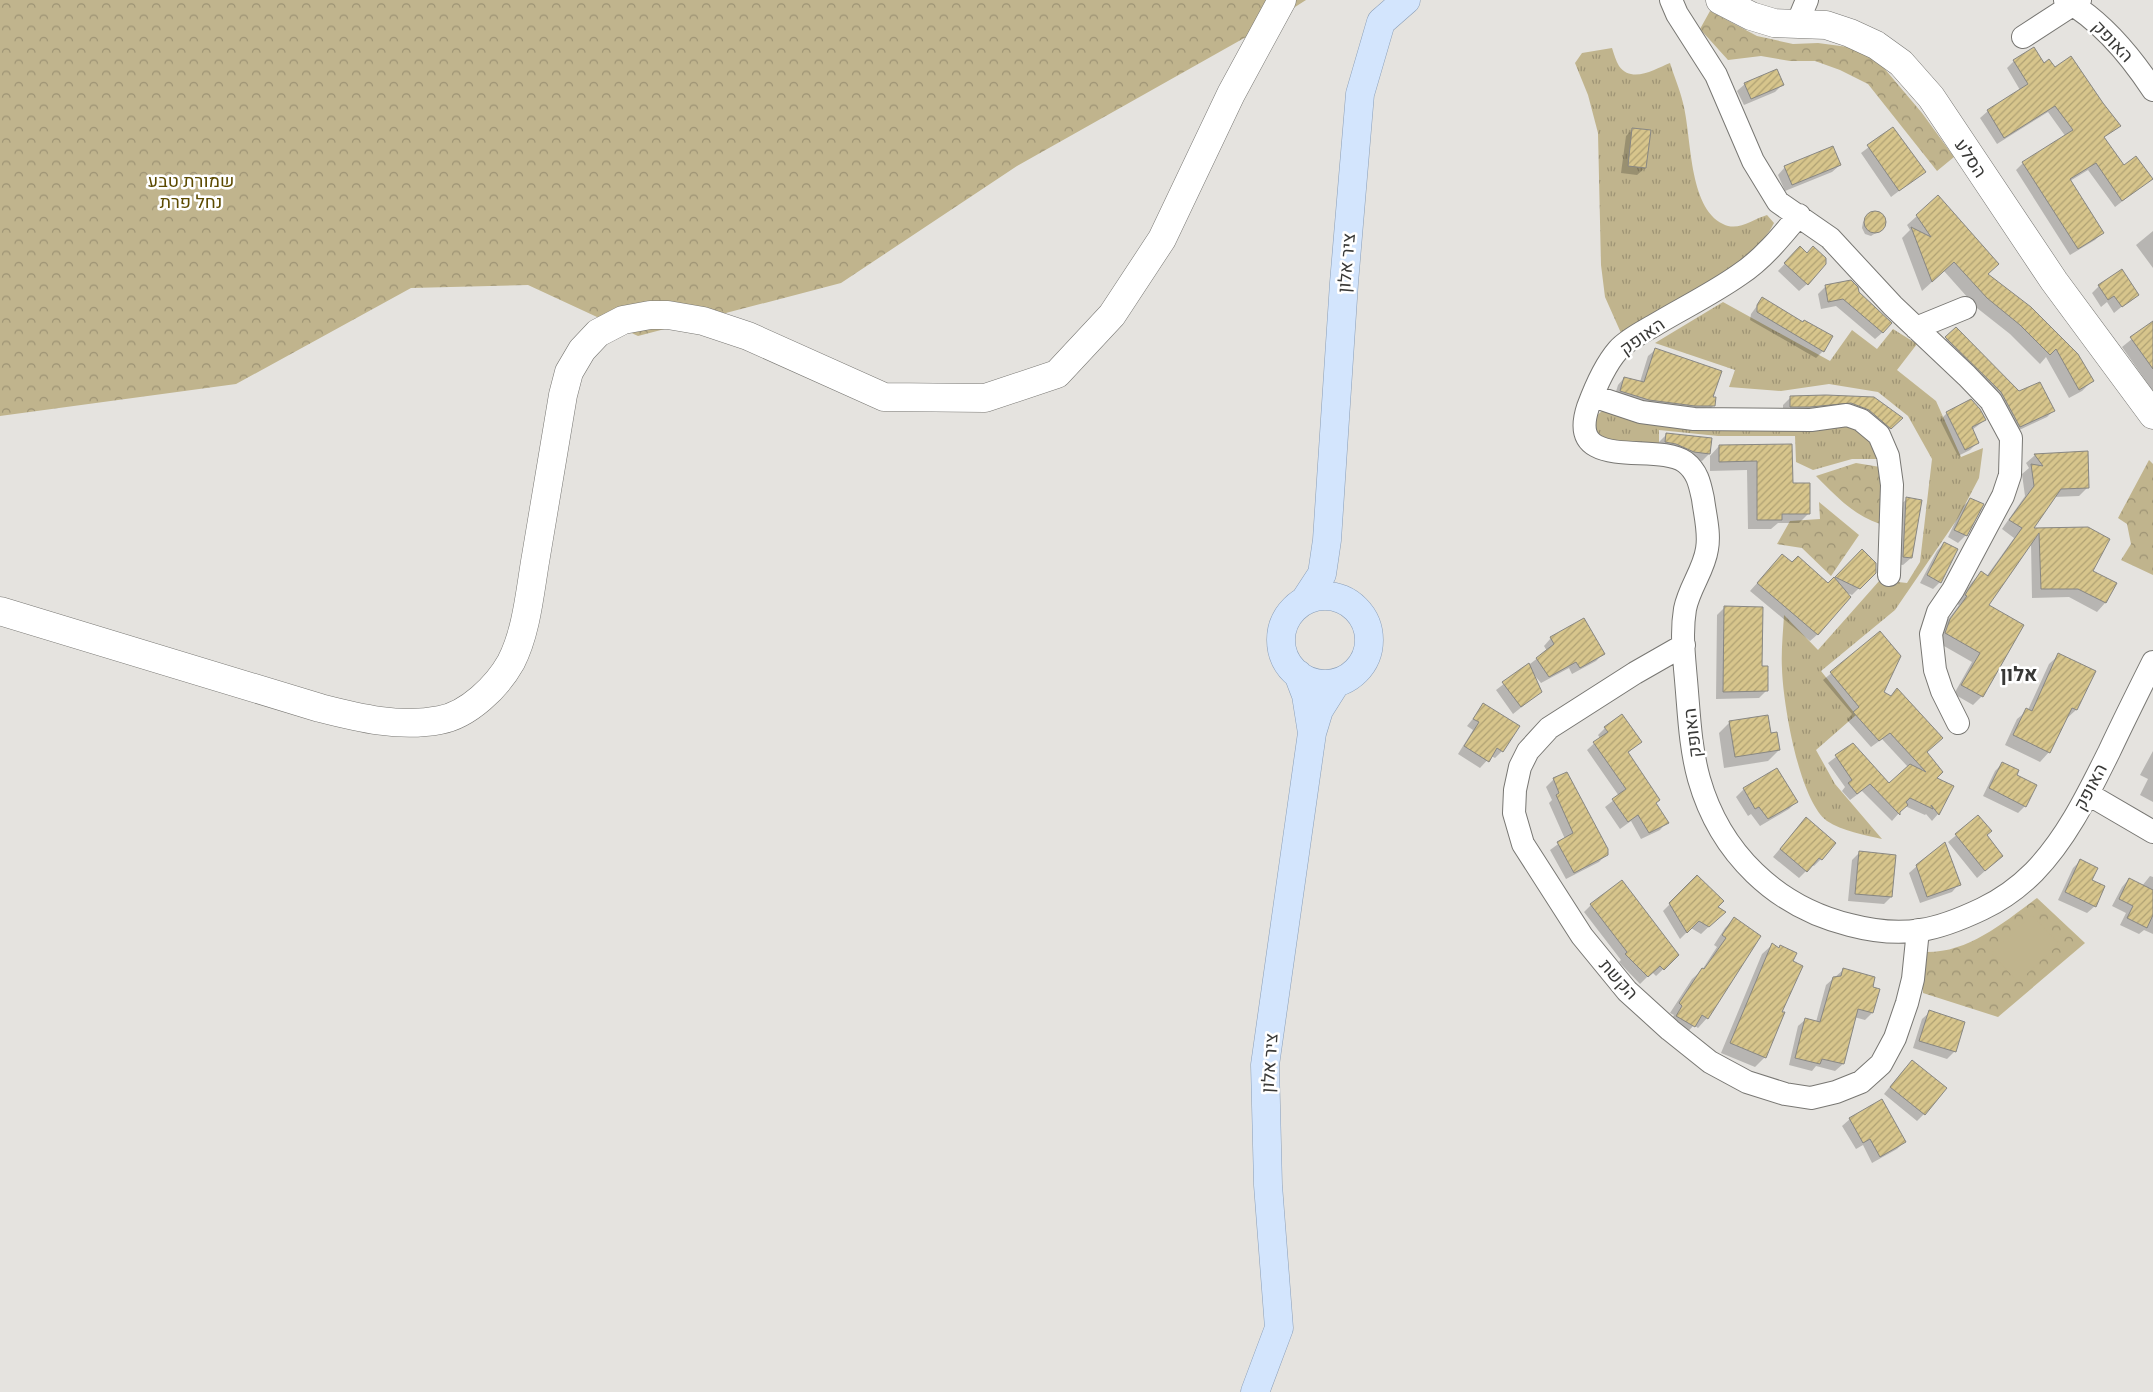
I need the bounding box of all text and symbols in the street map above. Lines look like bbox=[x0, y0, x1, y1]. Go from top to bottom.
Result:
street label: האופק bbox=[2088, 16, 2138, 66]
street label: הסלע bbox=[1951, 135, 1991, 181]
park label: שמורת טבע נחל פרת bbox=[148, 170, 234, 212]
street label: ציר אלון bbox=[1333, 232, 1359, 294]
street label: האופק bbox=[1616, 313, 1668, 359]
district label: אלון bbox=[2001, 662, 2037, 686]
street label: האופק bbox=[1679, 707, 1705, 759]
street label: האופק bbox=[2069, 760, 2111, 814]
street label: הקשת bbox=[1595, 954, 1643, 1004]
street label: ציר אלון bbox=[1256, 1032, 1282, 1094]

